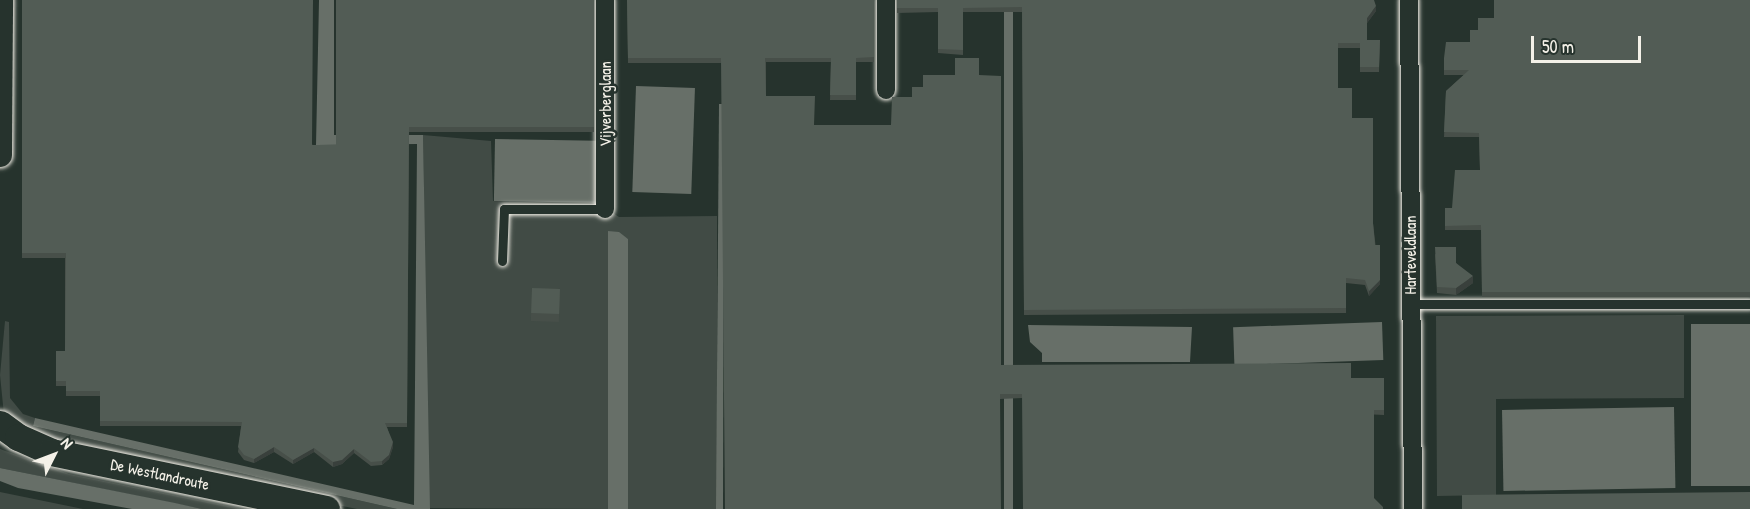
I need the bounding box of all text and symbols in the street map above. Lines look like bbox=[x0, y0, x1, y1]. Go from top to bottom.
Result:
scale bar bbox=[1534, 24, 1644, 62]
text: 50 m bbox=[1542, 34, 1574, 59]
street label: Vijverberglaan bbox=[595, 61, 615, 147]
street label: Harteveldlaan bbox=[1400, 215, 1420, 295]
north arrow bbox=[24, 425, 84, 485]
text: N bbox=[56, 432, 78, 453]
street label: De Westlandroute bbox=[109, 454, 211, 494]

